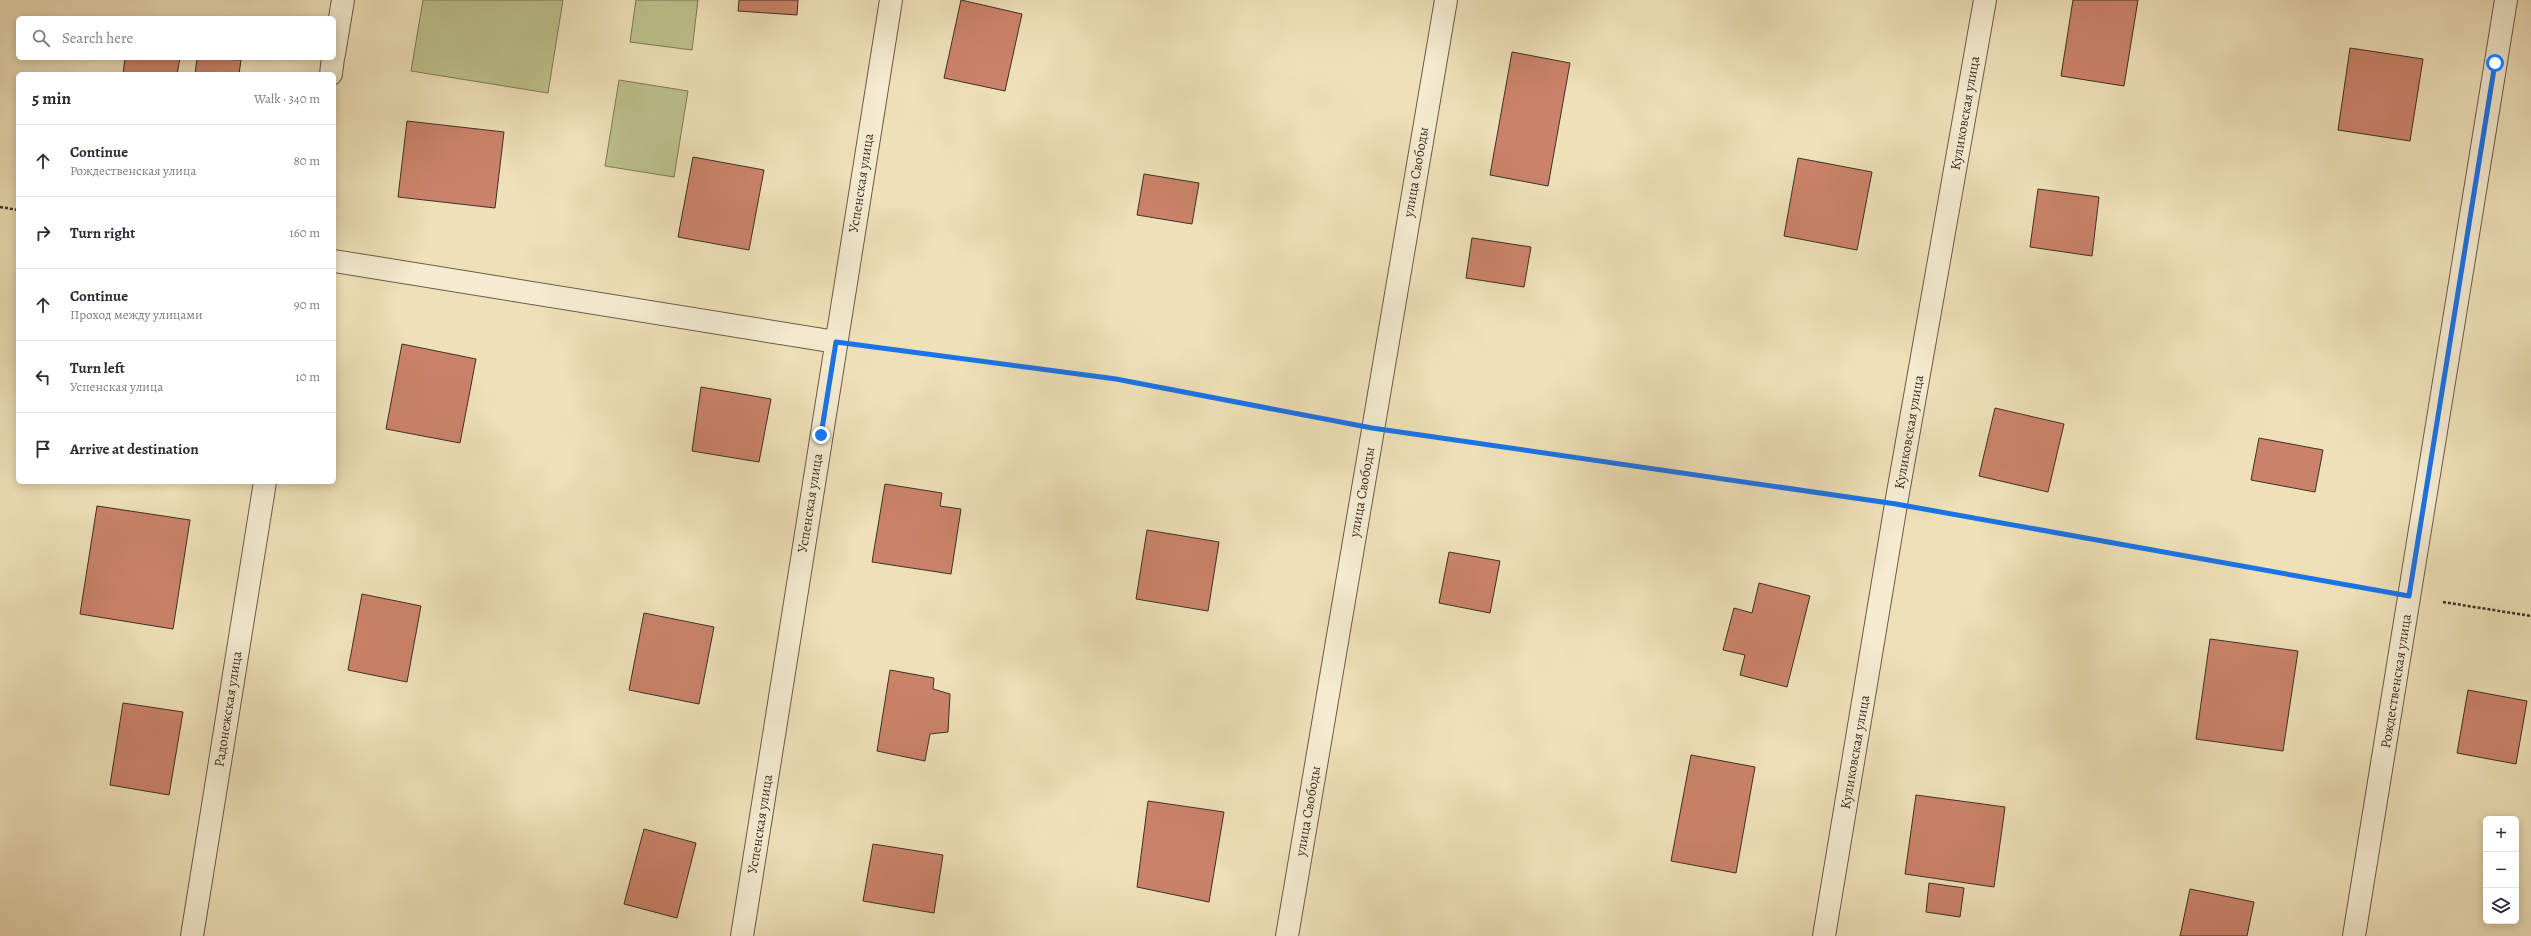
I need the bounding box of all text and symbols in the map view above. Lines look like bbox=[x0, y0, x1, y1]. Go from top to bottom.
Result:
search box bbox=[16, 16, 336, 60]
icon: search bbox=[30, 27, 52, 49]
text: Search here bbox=[62, 28, 133, 48]
street label: Куликовская улица bbox=[1946, 54, 1984, 172]
route start bbox=[2486, 54, 2504, 72]
text: 5 min bbox=[32, 87, 71, 110]
text: Walk · 340 m bbox=[254, 90, 320, 107]
street label: улица Свободы bbox=[1399, 125, 1433, 220]
street label: Успенская улица bbox=[844, 131, 878, 234]
text: Continue bbox=[70, 142, 128, 162]
icon: ahead bbox=[32, 150, 54, 172]
text: 80 m bbox=[293, 152, 320, 169]
text: Рождественская улица bbox=[70, 162, 196, 179]
icon: right bbox=[32, 222, 54, 244]
text: Turn right bbox=[70, 223, 135, 243]
text: 160 m bbox=[289, 224, 320, 241]
text: Continue bbox=[70, 286, 128, 306]
icon: ahead bbox=[32, 294, 54, 316]
text: 90 m bbox=[294, 296, 320, 313]
text: Проход между улицами bbox=[70, 306, 203, 323]
text: Turn left bbox=[70, 358, 125, 378]
icon: left bbox=[32, 366, 54, 388]
text: 10 m bbox=[295, 368, 320, 385]
street label: Куликовская улица bbox=[1890, 373, 1928, 491]
text: Успенская улица bbox=[70, 378, 163, 395]
route end bbox=[812, 426, 830, 444]
icon: arrive bbox=[32, 438, 54, 460]
text: Arrive at destination bbox=[70, 439, 199, 459]
street label: улица Свободы bbox=[1345, 445, 1379, 540]
street label: Успенская улица bbox=[793, 451, 827, 554]
street label: Рождественская улица bbox=[2376, 612, 2416, 750]
street label: Радонежская улица bbox=[209, 649, 247, 768]
street label: Куликовская улица bbox=[1836, 693, 1874, 811]
street label: улица Свободы bbox=[1291, 764, 1325, 859]
street label: Успенская улица bbox=[743, 772, 777, 875]
map controls bbox=[2483, 816, 2519, 924]
button: + bbox=[2483, 816, 2519, 852]
button: − bbox=[2483, 852, 2519, 888]
button: layers bbox=[2483, 888, 2519, 924]

